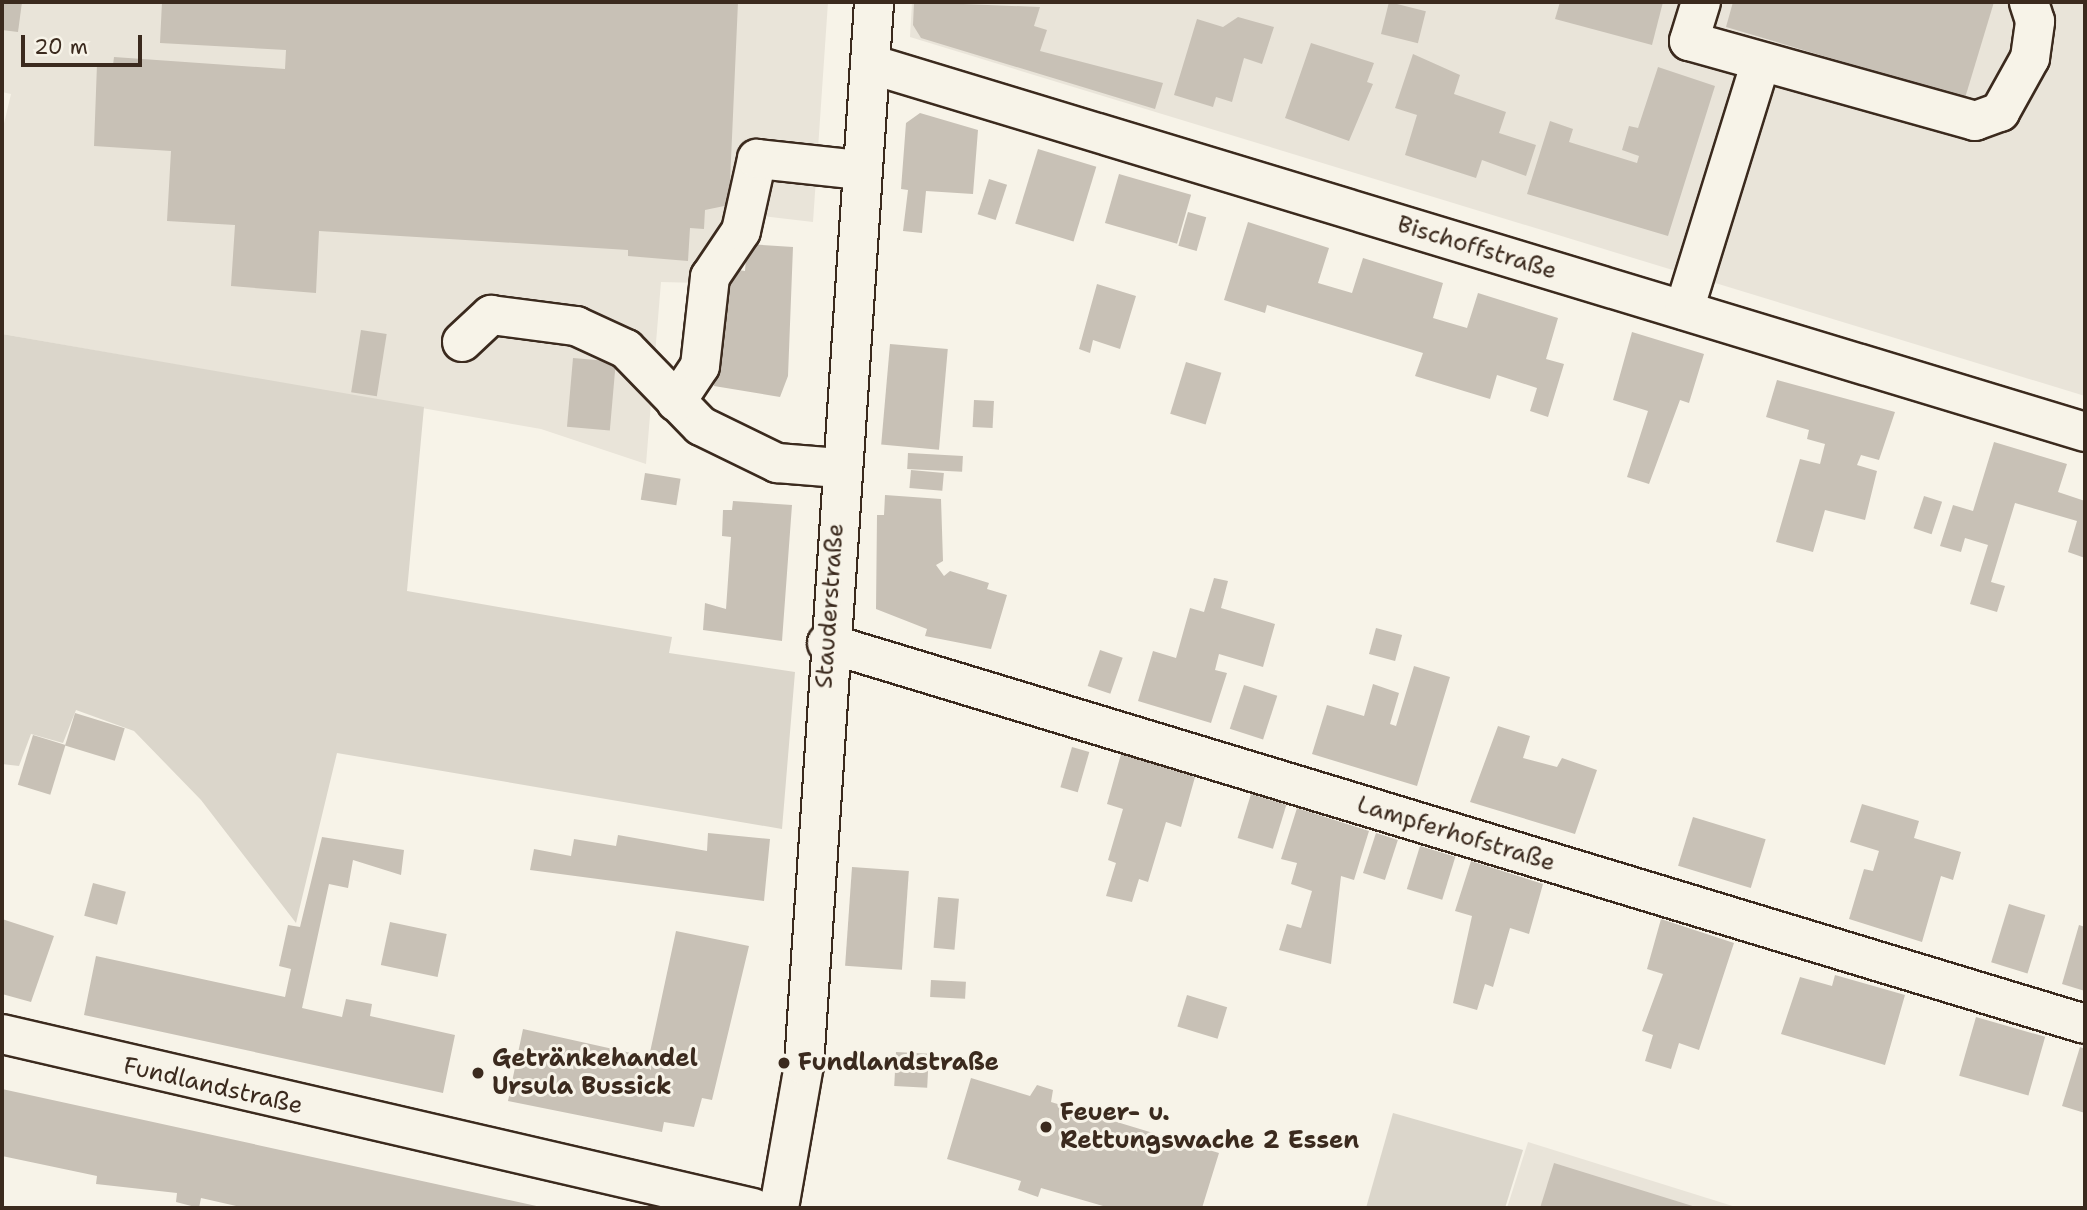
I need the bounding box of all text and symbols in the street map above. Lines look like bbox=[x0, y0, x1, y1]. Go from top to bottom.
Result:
scale bar bbox=[24, 21, 145, 65]
text: 20 m bbox=[34, 33, 88, 61]
street label: Bischoffstraße bbox=[1394, 210, 1560, 286]
street label: Stauderstraße bbox=[810, 522, 850, 690]
street label: Lampferhofstraße bbox=[1353, 790, 1559, 878]
place label: Getränkehandel Ursula Bussick bbox=[492, 1045, 698, 1101]
place label: Fundlandstraße bbox=[798, 1049, 999, 1077]
street label: Fundlandstraße bbox=[120, 1051, 306, 1121]
marker: Fundlandstraße bbox=[776, 1055, 792, 1071]
marker: Getränkehandel Ursula Bussick bbox=[470, 1065, 486, 1081]
place label: Feuer- u. Rettungswache 2 Essen bbox=[1060, 1099, 1359, 1155]
marker: Feuer- u. Rettungswache 2 Essen bbox=[1038, 1119, 1054, 1135]

